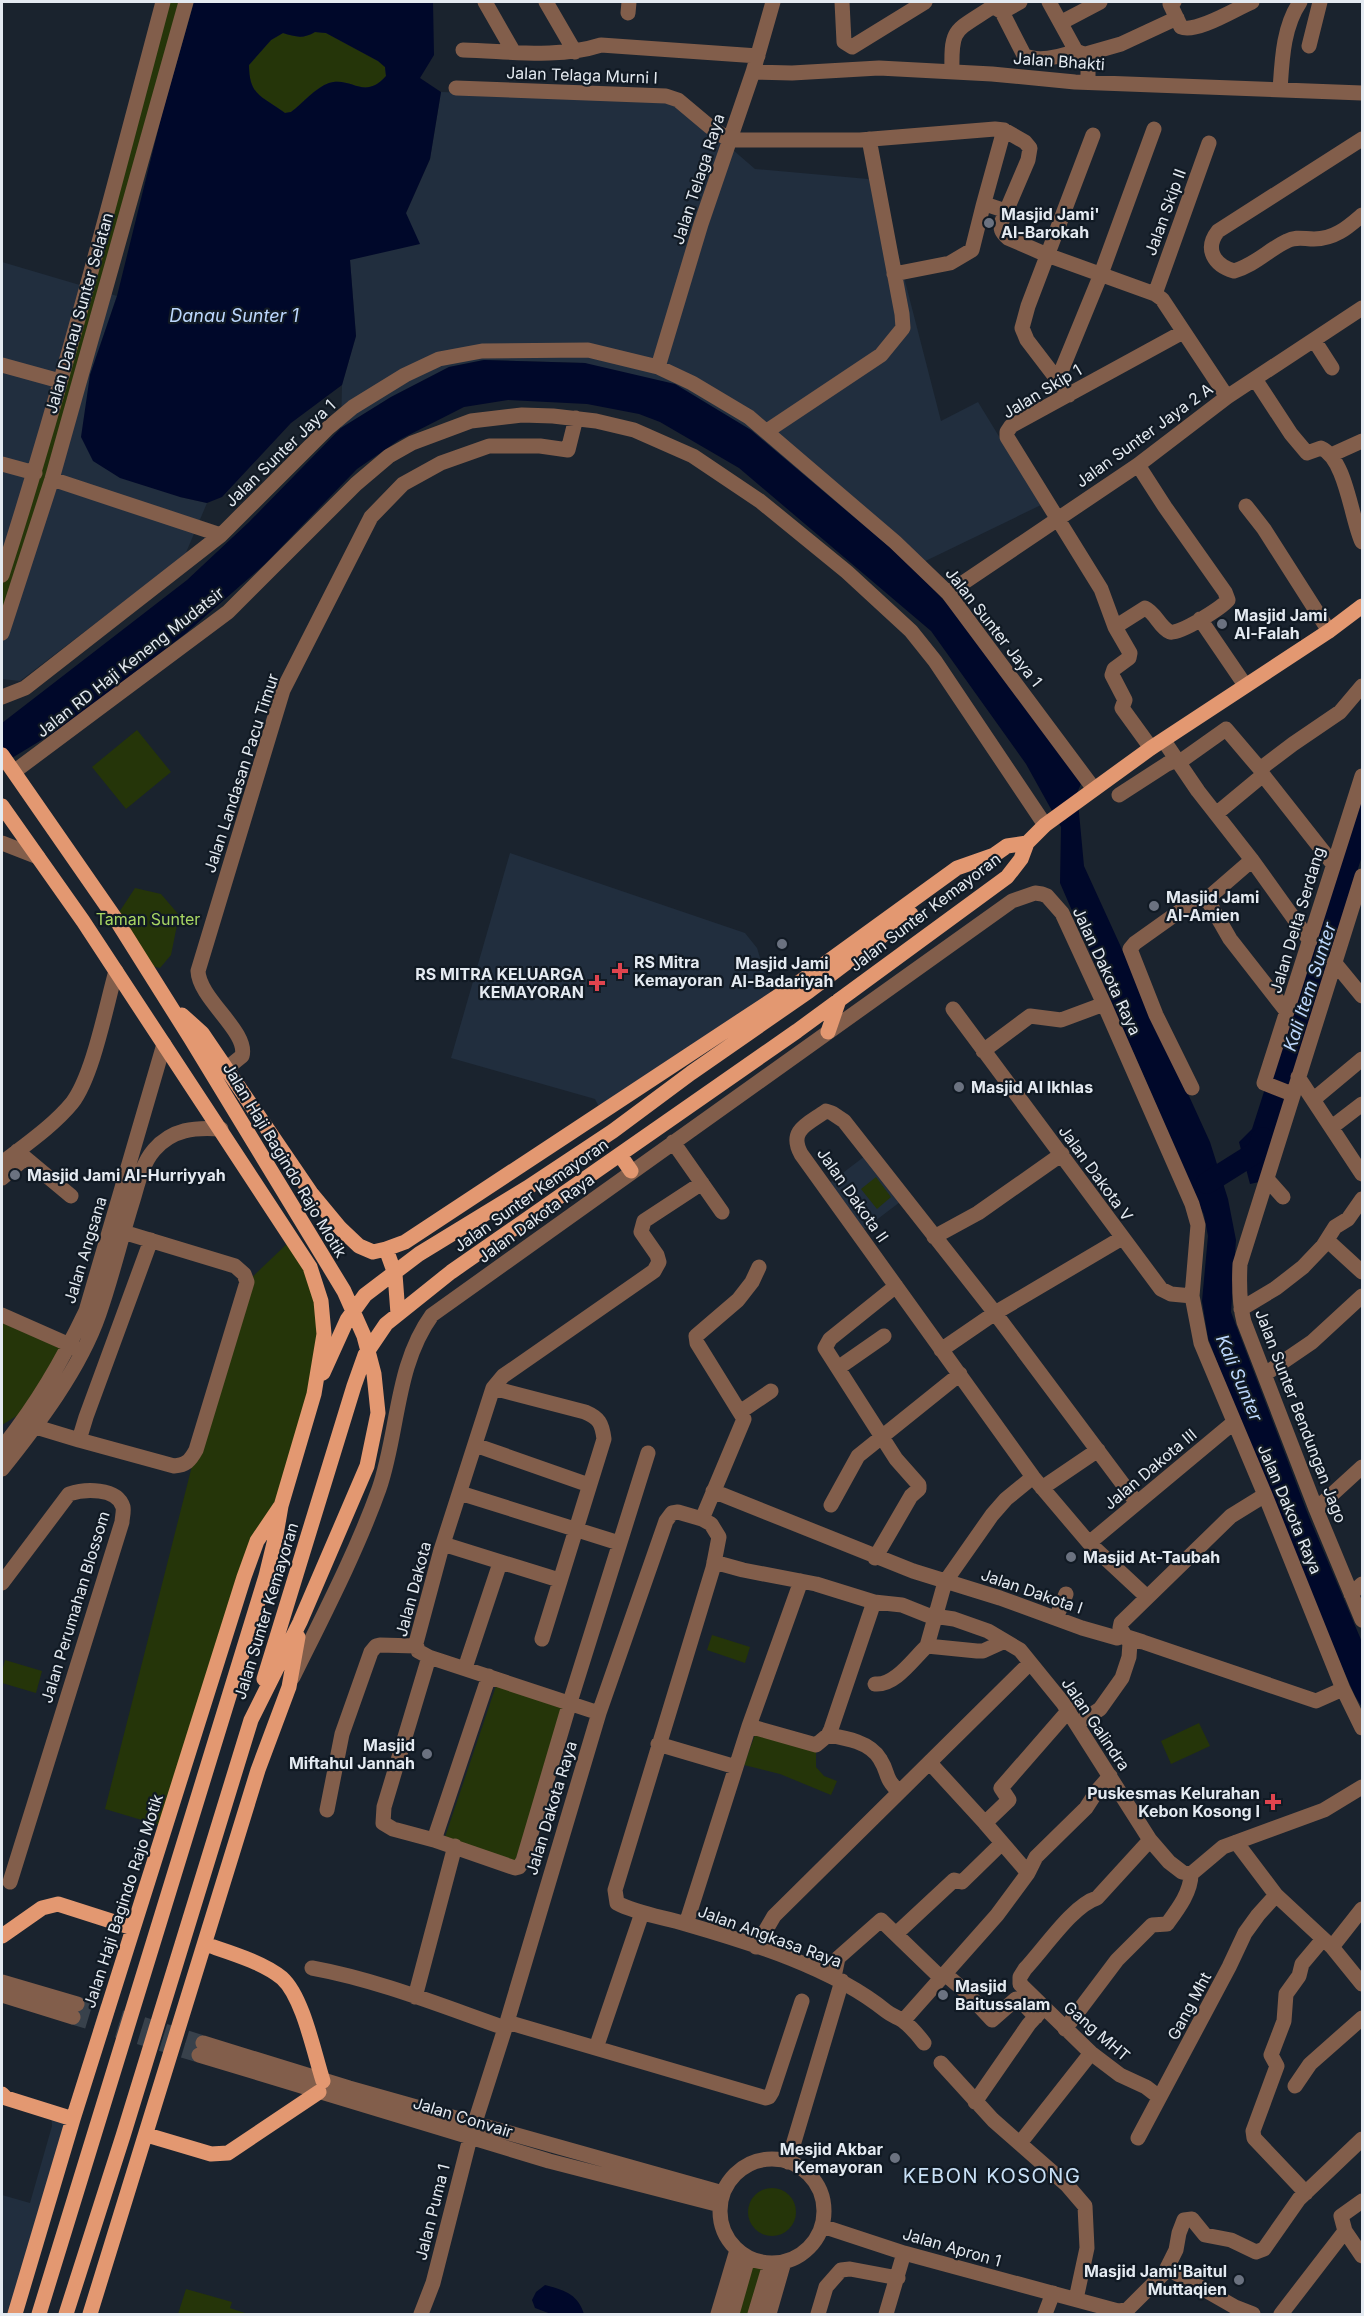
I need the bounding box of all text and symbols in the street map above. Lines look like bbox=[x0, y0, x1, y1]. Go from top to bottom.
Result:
street label: Jalan Bhakti bbox=[1013, 48, 1105, 74]
street label: Jalan Telaga Murni I bbox=[506, 62, 658, 88]
street label: Jalan Telaga Raya bbox=[667, 111, 729, 247]
street label: Jalan Skip II bbox=[1140, 166, 1190, 258]
place label: Masjid Jami' Al-Barokah bbox=[1001, 204, 1100, 242]
street label: Jalan Danau Sunter Selatan bbox=[41, 210, 117, 416]
marker: Masjid Jami' Al-Barokah bbox=[982, 216, 996, 230]
water label: Danau Sunter 1 bbox=[169, 305, 299, 326]
street label: Jalan Skip 1 bbox=[999, 360, 1085, 422]
street label: Jalan Sunter Jaya 2 A bbox=[1072, 379, 1216, 491]
street label: Jalan Sunter Jaya 1 bbox=[221, 395, 339, 511]
street label: Jalan Sunter Jaya 1 bbox=[941, 563, 1047, 691]
street label: Jalan RD Haji Keneng Mudatsir bbox=[32, 583, 228, 741]
place label: Masjid Jami Al-Falah bbox=[1234, 605, 1327, 643]
marker: Masjid Jami Al-Falah bbox=[1215, 617, 1229, 631]
street label: Jalan Landasan Pacu Timur bbox=[199, 671, 283, 875]
street label: Jalan Delta Serdang bbox=[1265, 844, 1329, 996]
street label: Jalan Sunter Kemayoran bbox=[846, 849, 1004, 975]
place label: Masjid Jami Al-Amien bbox=[1166, 887, 1259, 925]
marker: Masjid Jami Al-Amien bbox=[1147, 899, 1161, 913]
street label: Jalan Dakota Raya bbox=[1069, 904, 1145, 1038]
park label: Taman Sunter bbox=[96, 909, 200, 929]
water label: Kali Item Sunter bbox=[1279, 919, 1341, 1054]
marker: Masjid Jami Al-Badariyah bbox=[775, 937, 789, 951]
place label: RS Mitra Kemayoran bbox=[634, 952, 723, 990]
place label: Masjid Jami Al-Badariyah bbox=[731, 953, 833, 991]
marker: RS Mitra Kemayoran bbox=[611, 962, 629, 980]
place label: RS MITRA KELUARGA KEMAYORAN bbox=[415, 964, 584, 1002]
marker: RS MITRA KELUARGA KEMAYORAN bbox=[588, 974, 606, 992]
street label: Jalan Haji Bagindo Rajo Motik bbox=[219, 1059, 351, 1261]
place label: Masjid Al Ikhlas bbox=[971, 1077, 1093, 1097]
marker: Masjid Al Ikhlas bbox=[952, 1080, 966, 1094]
street label: Jalan Dakota V bbox=[1055, 1121, 1137, 1225]
street label: Jalan Sunter Kemayoran bbox=[450, 1134, 612, 1256]
street label: Jalan Dakota II bbox=[813, 1144, 893, 1246]
place label: Masjid Jami Al-Hurriyyah bbox=[27, 1165, 226, 1185]
marker: Masjid Jami Al-Hurriyyah bbox=[8, 1168, 22, 1182]
street label: Jalan Dakota Raya bbox=[474, 1169, 598, 1267]
street label: Jalan Angsana bbox=[59, 1194, 111, 1306]
street label: Jalan Sunter Bendungan Jago bbox=[1251, 1306, 1351, 1526]
water label: Kali Sunter bbox=[1212, 1331, 1268, 1425]
street label: Jalan Dakota III bbox=[1099, 1424, 1201, 1514]
street label: Jalan Dakota Raya bbox=[1254, 1441, 1326, 1577]
street label: Jalan Perumahan Blossom bbox=[36, 1509, 114, 1705]
street label: Jalan Sunter Kemayoran bbox=[230, 1520, 302, 1702]
street label: Jalan Dakota bbox=[391, 1539, 435, 1639]
place label: Masjid At-Taubah bbox=[1083, 1547, 1220, 1567]
marker: Masjid At-Taubah bbox=[1064, 1550, 1078, 1564]
street label: Jalan Dakota I bbox=[978, 1564, 1086, 1618]
street label: Jalan Galindra bbox=[1058, 1674, 1134, 1774]
place label: Masjid Miftahul Jannah bbox=[289, 1735, 415, 1773]
street label: Jalan Dakota Raya bbox=[521, 1739, 581, 1877]
marker: Masjid Miftahul Jannah bbox=[420, 1747, 434, 1761]
place label: Puskesmas Kelurahan Kebon Kosong I bbox=[1087, 1783, 1260, 1821]
street label: Jalan Haji Bagindo Rajo Motik bbox=[79, 1791, 167, 2010]
marker: Puskesmas Kelurahan Kebon Kosong I bbox=[1264, 1793, 1282, 1811]
street label: Jalan Angkasa Raya bbox=[695, 1901, 845, 1971]
street label: Gang Mht bbox=[1163, 1969, 1215, 2043]
place label: Masjid Baitussalam bbox=[955, 1976, 1050, 2014]
marker: Masjid Baitussalam bbox=[936, 1988, 950, 2002]
street label: Gang MHT bbox=[1060, 1997, 1134, 2065]
street label: Jalan Convair bbox=[411, 2092, 515, 2142]
place label: Mesjid Akbar Kemayoran bbox=[780, 2139, 883, 2177]
marker: Mesjid Akbar Kemayoran bbox=[888, 2151, 902, 2165]
street label: Jalan Puma 1 bbox=[410, 2162, 454, 2262]
district label: KEBON KOSONG bbox=[903, 2164, 1081, 2188]
street label: Jalan Apron 1 bbox=[900, 2223, 1004, 2271]
place label: Masjid Jami'Baitul Muttaqien bbox=[1084, 2261, 1227, 2299]
marker: Masjid Jami'Baitul Muttaqien bbox=[1232, 2273, 1246, 2287]

